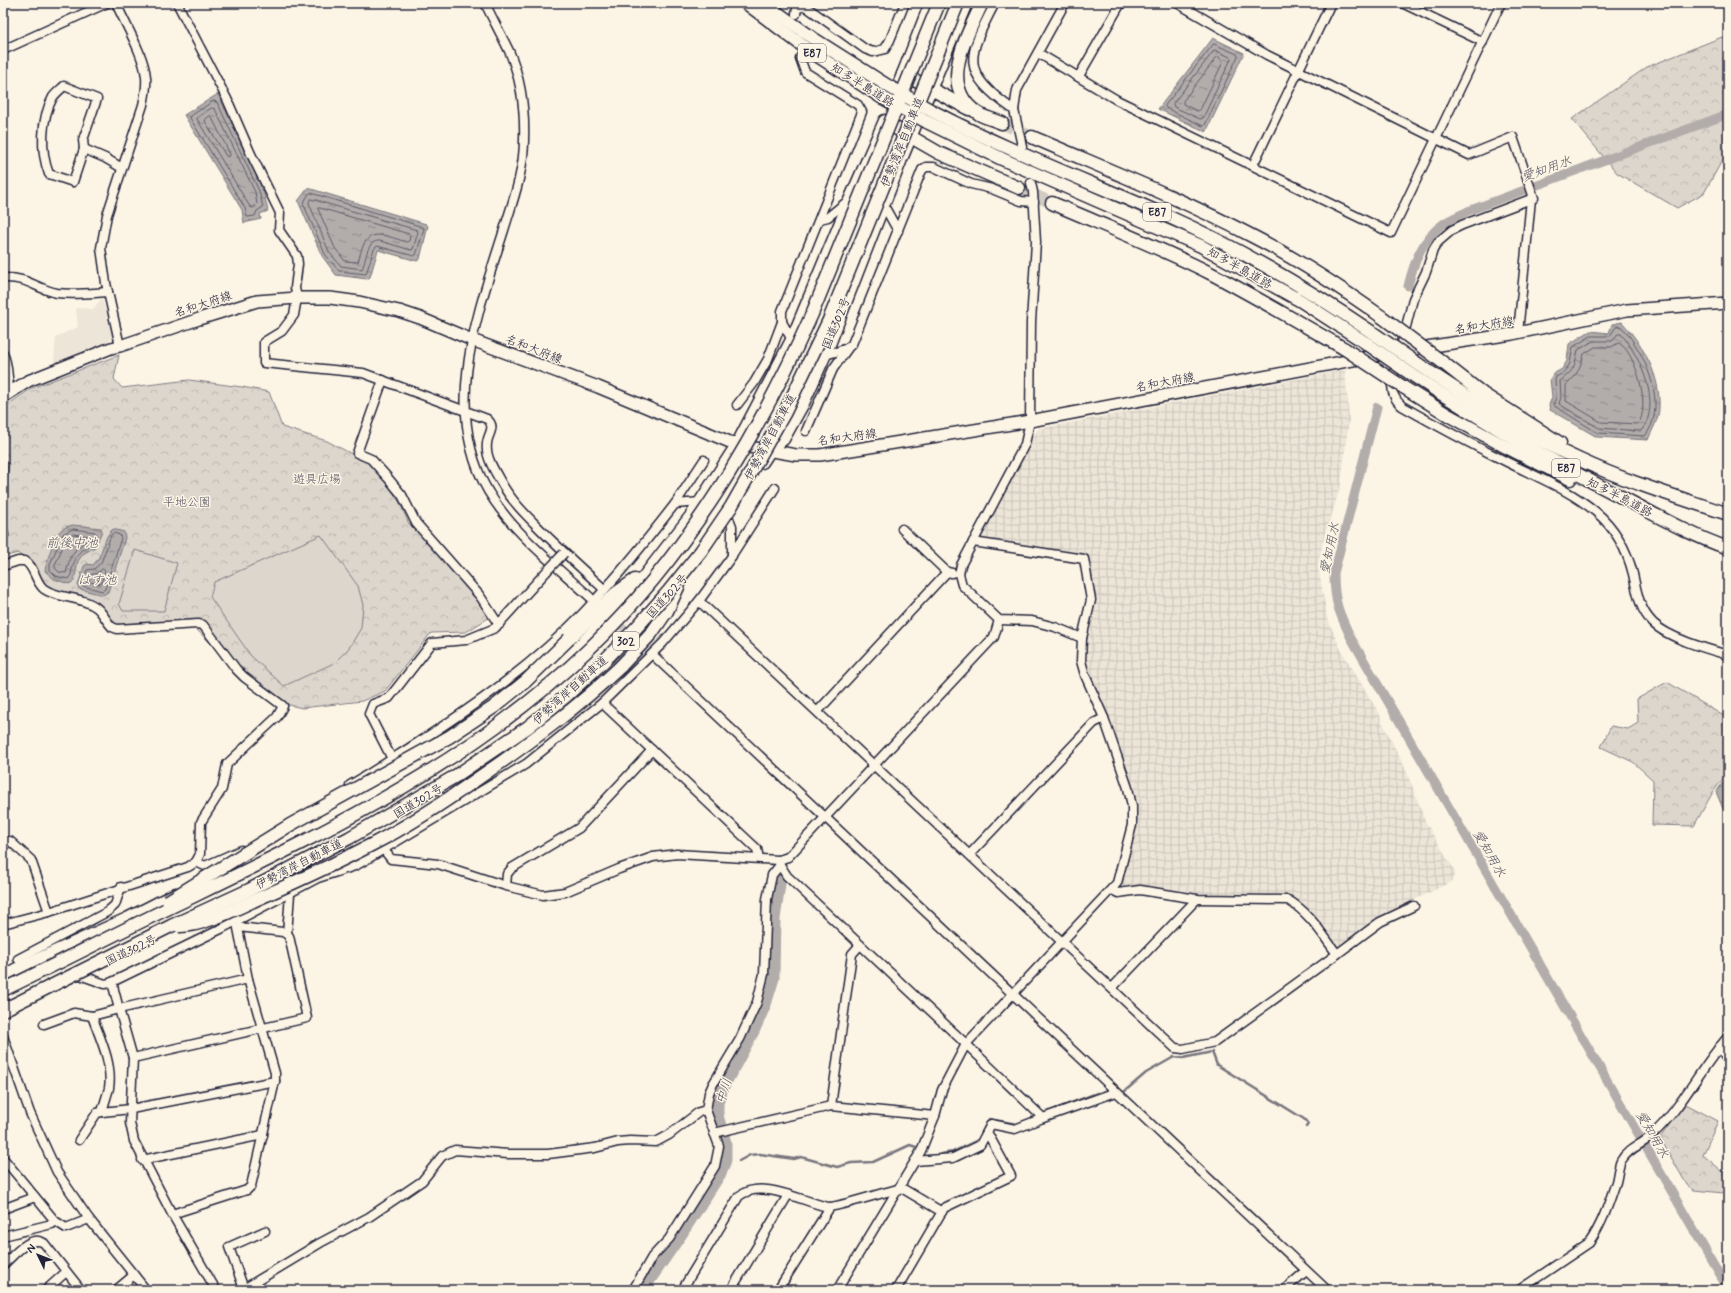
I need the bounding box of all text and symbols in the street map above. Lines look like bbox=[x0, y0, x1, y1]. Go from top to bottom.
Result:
road number: E87 bbox=[798, 44, 826, 62]
street label: 知多半島道路 bbox=[828, 60, 897, 112]
street label: 伊勢湾岸自動車道 bbox=[878, 95, 928, 190]
water label: 愛知用水 bbox=[1519, 153, 1574, 186]
road number: E87 bbox=[1143, 203, 1171, 221]
street label: 知多半島道路 bbox=[1204, 244, 1275, 293]
street label: 名和大府線 bbox=[172, 288, 234, 322]
street label: 国道302号 bbox=[819, 295, 855, 352]
street label: 名和大府線 bbox=[1453, 313, 1515, 339]
street label: 名和大府線 bbox=[503, 332, 565, 368]
street label: 名和大府線 bbox=[1134, 369, 1196, 397]
street label: 伊勢湾岸自動車道 bbox=[741, 391, 800, 484]
street label: 名和大府線 bbox=[816, 426, 878, 450]
road number: E87 bbox=[1552, 459, 1580, 477]
park label: 遊具広場 bbox=[293, 472, 341, 488]
street label: 知多半島道路 bbox=[1584, 474, 1655, 521]
park label: 平地公園 bbox=[163, 495, 211, 511]
water label: 愛知用水 bbox=[1317, 521, 1344, 576]
water label: 前後中池 bbox=[46, 535, 99, 552]
street label: 国道302号 bbox=[643, 571, 692, 623]
water label: はす池 bbox=[77, 572, 117, 589]
road number: 302 bbox=[613, 632, 639, 650]
street label: 伊勢湾岸自動車道 bbox=[530, 653, 612, 729]
street label: 国道302号 bbox=[391, 781, 446, 823]
water label: 愛知用水 bbox=[1468, 827, 1509, 881]
street label: 伊勢湾岸自動車道 bbox=[253, 836, 346, 894]
street label: 国道302号 bbox=[103, 932, 160, 970]
water label: 中川 bbox=[712, 1076, 737, 1106]
water label: 愛知用水 bbox=[1631, 1108, 1672, 1162]
north arrow bbox=[18, 1235, 58, 1275]
text: N bbox=[24, 1241, 39, 1256]

